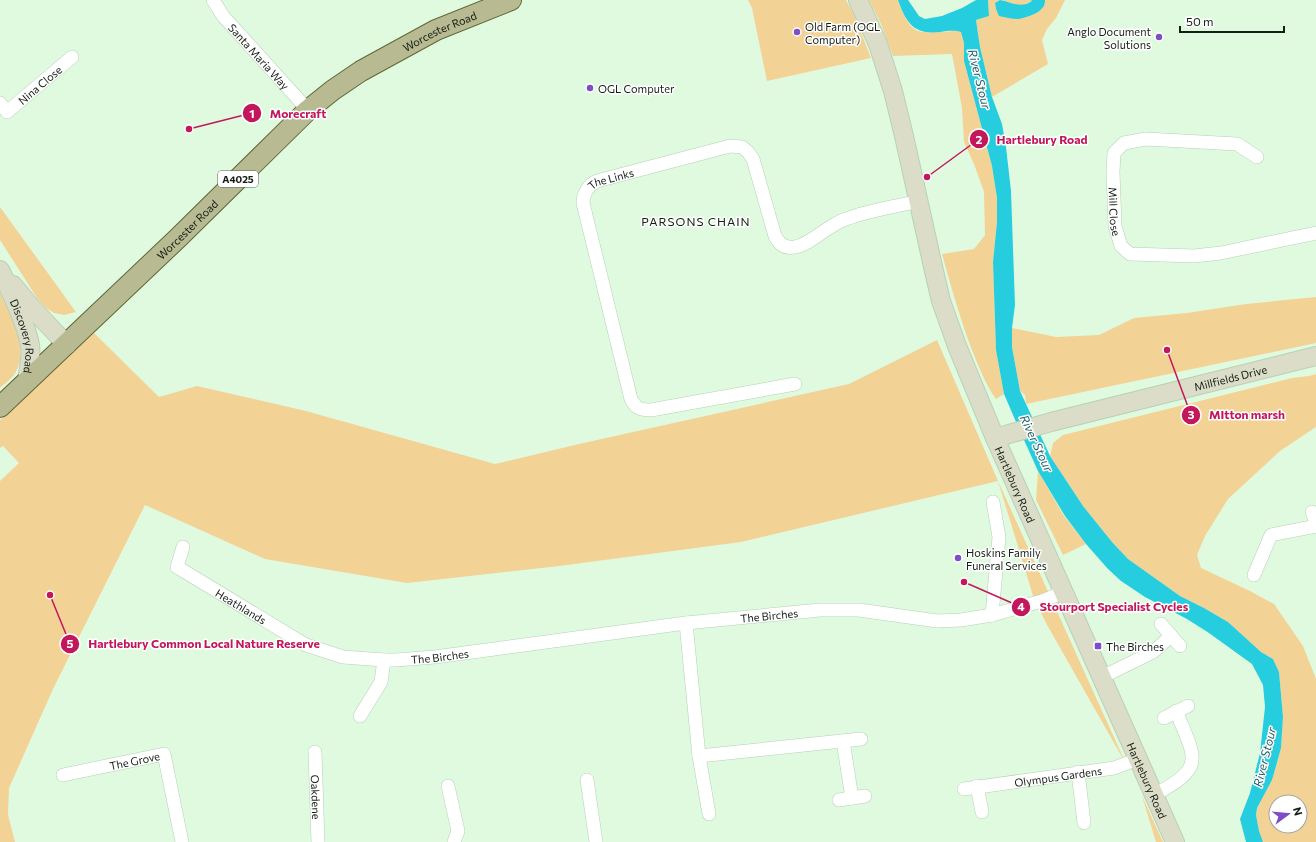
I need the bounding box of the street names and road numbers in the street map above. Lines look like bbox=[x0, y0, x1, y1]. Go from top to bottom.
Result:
street label: Worcester Road bbox=[400, 8, 478, 54]
street label: Santa Maria Way bbox=[226, 21, 293, 92]
street label: Nina Close bbox=[15, 62, 64, 107]
street label: The Links bbox=[585, 165, 635, 192]
road number: A4025 bbox=[218, 171, 258, 187]
street label: Mill Close bbox=[1107, 187, 1124, 237]
street label: Worcester Road bbox=[154, 197, 220, 262]
street label: Discovery Road bbox=[8, 297, 37, 374]
street label: Millfields Drive bbox=[1192, 362, 1268, 393]
street label: Hartlebury Road bbox=[993, 444, 1038, 524]
street label: Heathlands bbox=[214, 586, 269, 626]
street label: The Birches bbox=[740, 606, 799, 624]
street label: The Birches bbox=[410, 646, 469, 665]
street label: Hartlebury Road bbox=[1125, 740, 1170, 820]
street label: The Grove bbox=[108, 749, 161, 772]
street label: Olympus Gardens bbox=[1013, 763, 1103, 788]
street label: Oakdene bbox=[309, 774, 324, 820]

